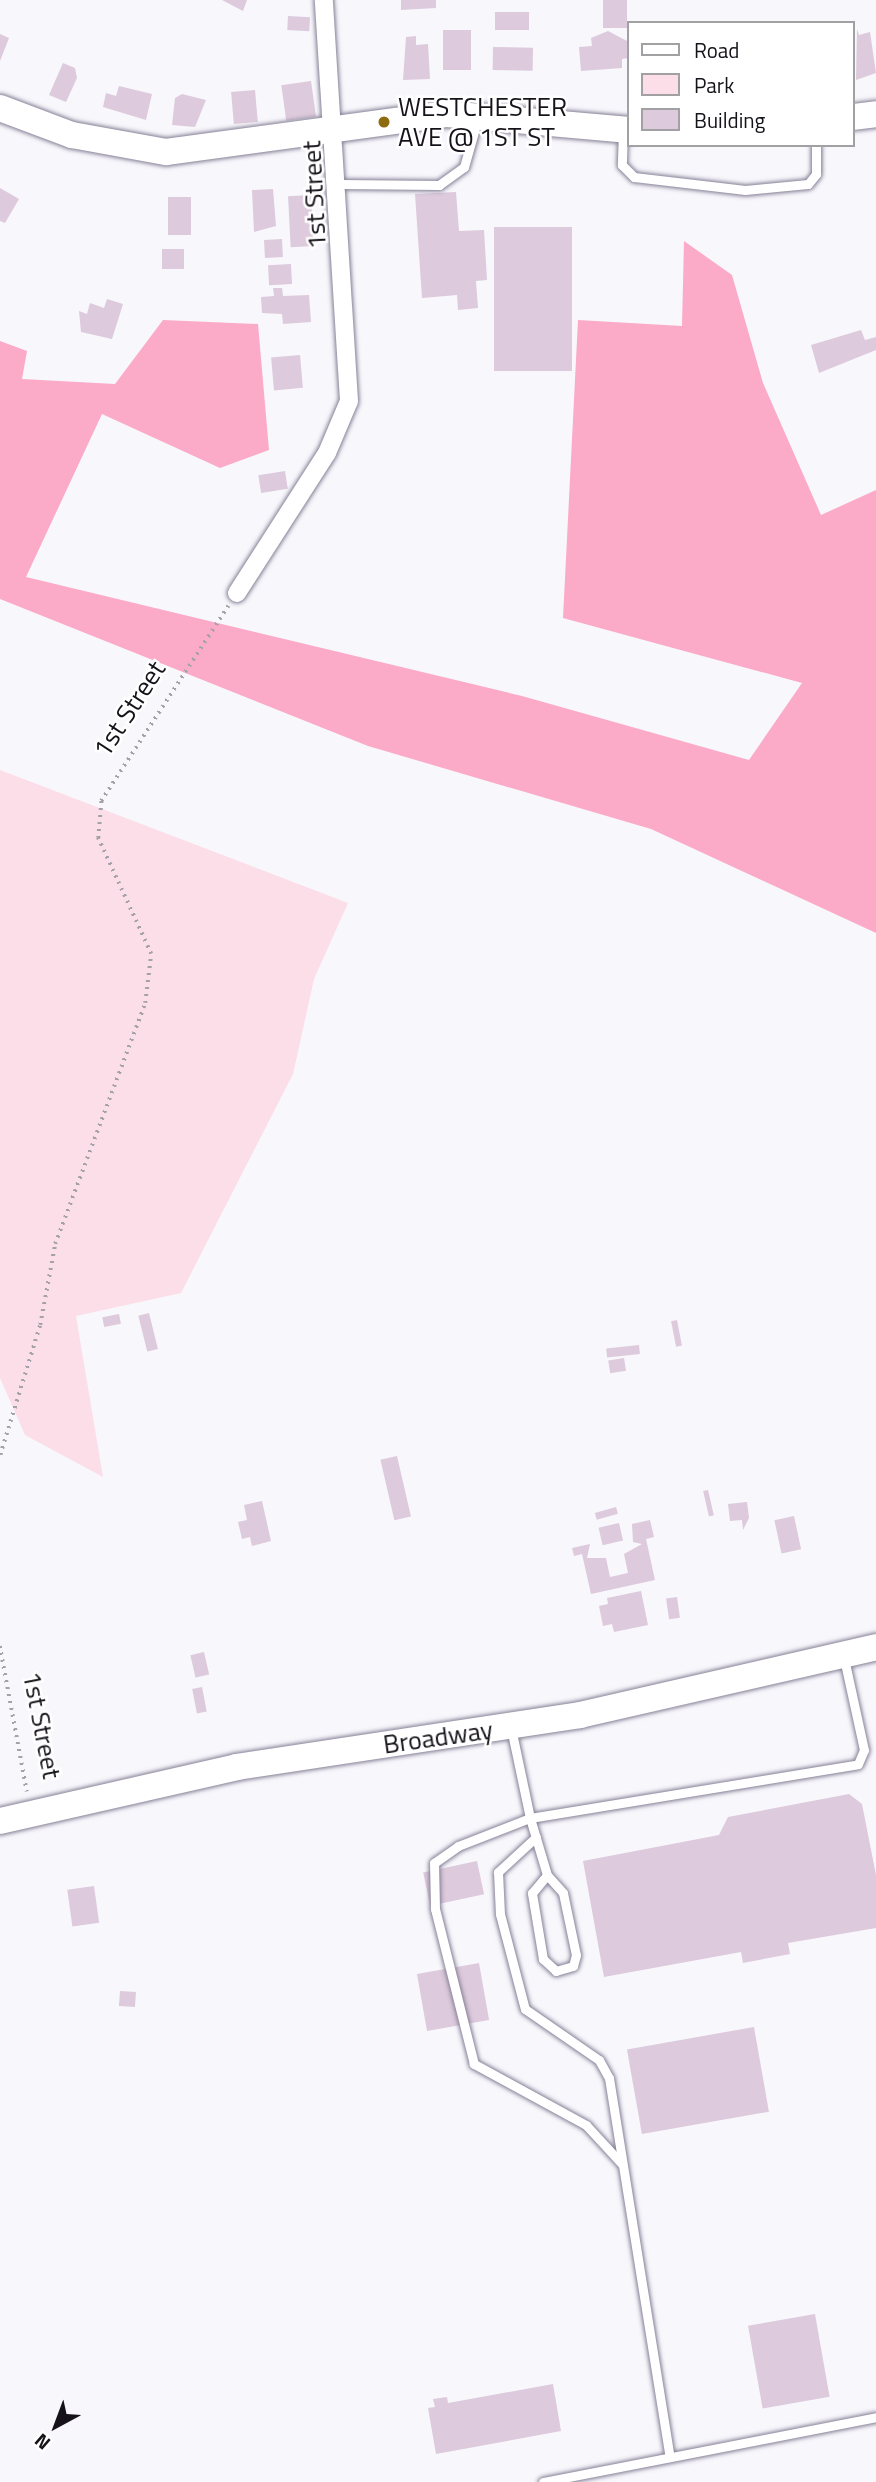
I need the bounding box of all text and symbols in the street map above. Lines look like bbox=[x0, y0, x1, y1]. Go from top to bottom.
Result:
legend bbox=[628, 21, 855, 147]
text: Road bbox=[694, 34, 739, 66]
text: Park bbox=[694, 69, 734, 101]
place label: WESTCHESTER AVE @ 1ST ST bbox=[398, 91, 567, 152]
text: Building bbox=[694, 104, 765, 136]
marker: WESTCHESTER AVE @ 1ST ST bbox=[376, 114, 392, 130]
street label: 1st Street bbox=[296, 140, 332, 250]
street label: 1st Street bbox=[86, 655, 172, 763]
street label: 1st Street bbox=[16, 1669, 68, 1781]
street label: Broadway bbox=[381, 1714, 495, 1760]
north arrow bbox=[21, 2391, 91, 2461]
text: N bbox=[27, 2427, 56, 2457]

